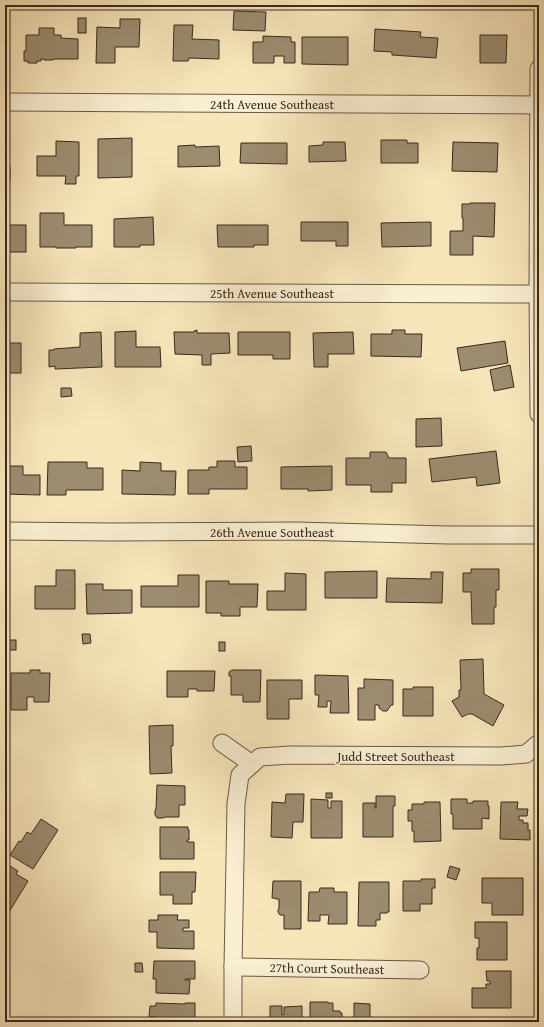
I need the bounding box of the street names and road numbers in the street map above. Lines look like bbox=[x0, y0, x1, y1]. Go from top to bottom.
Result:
street label: 24th Avenue Southeast bbox=[210, 95, 334, 114]
street label: 25th Avenue Southeast bbox=[210, 284, 334, 303]
street label: 26th Avenue Southeast bbox=[210, 523, 334, 542]
street label: Judd Street Southeast bbox=[335, 747, 455, 766]
street label: 27th Court Southeast bbox=[269, 958, 385, 979]

